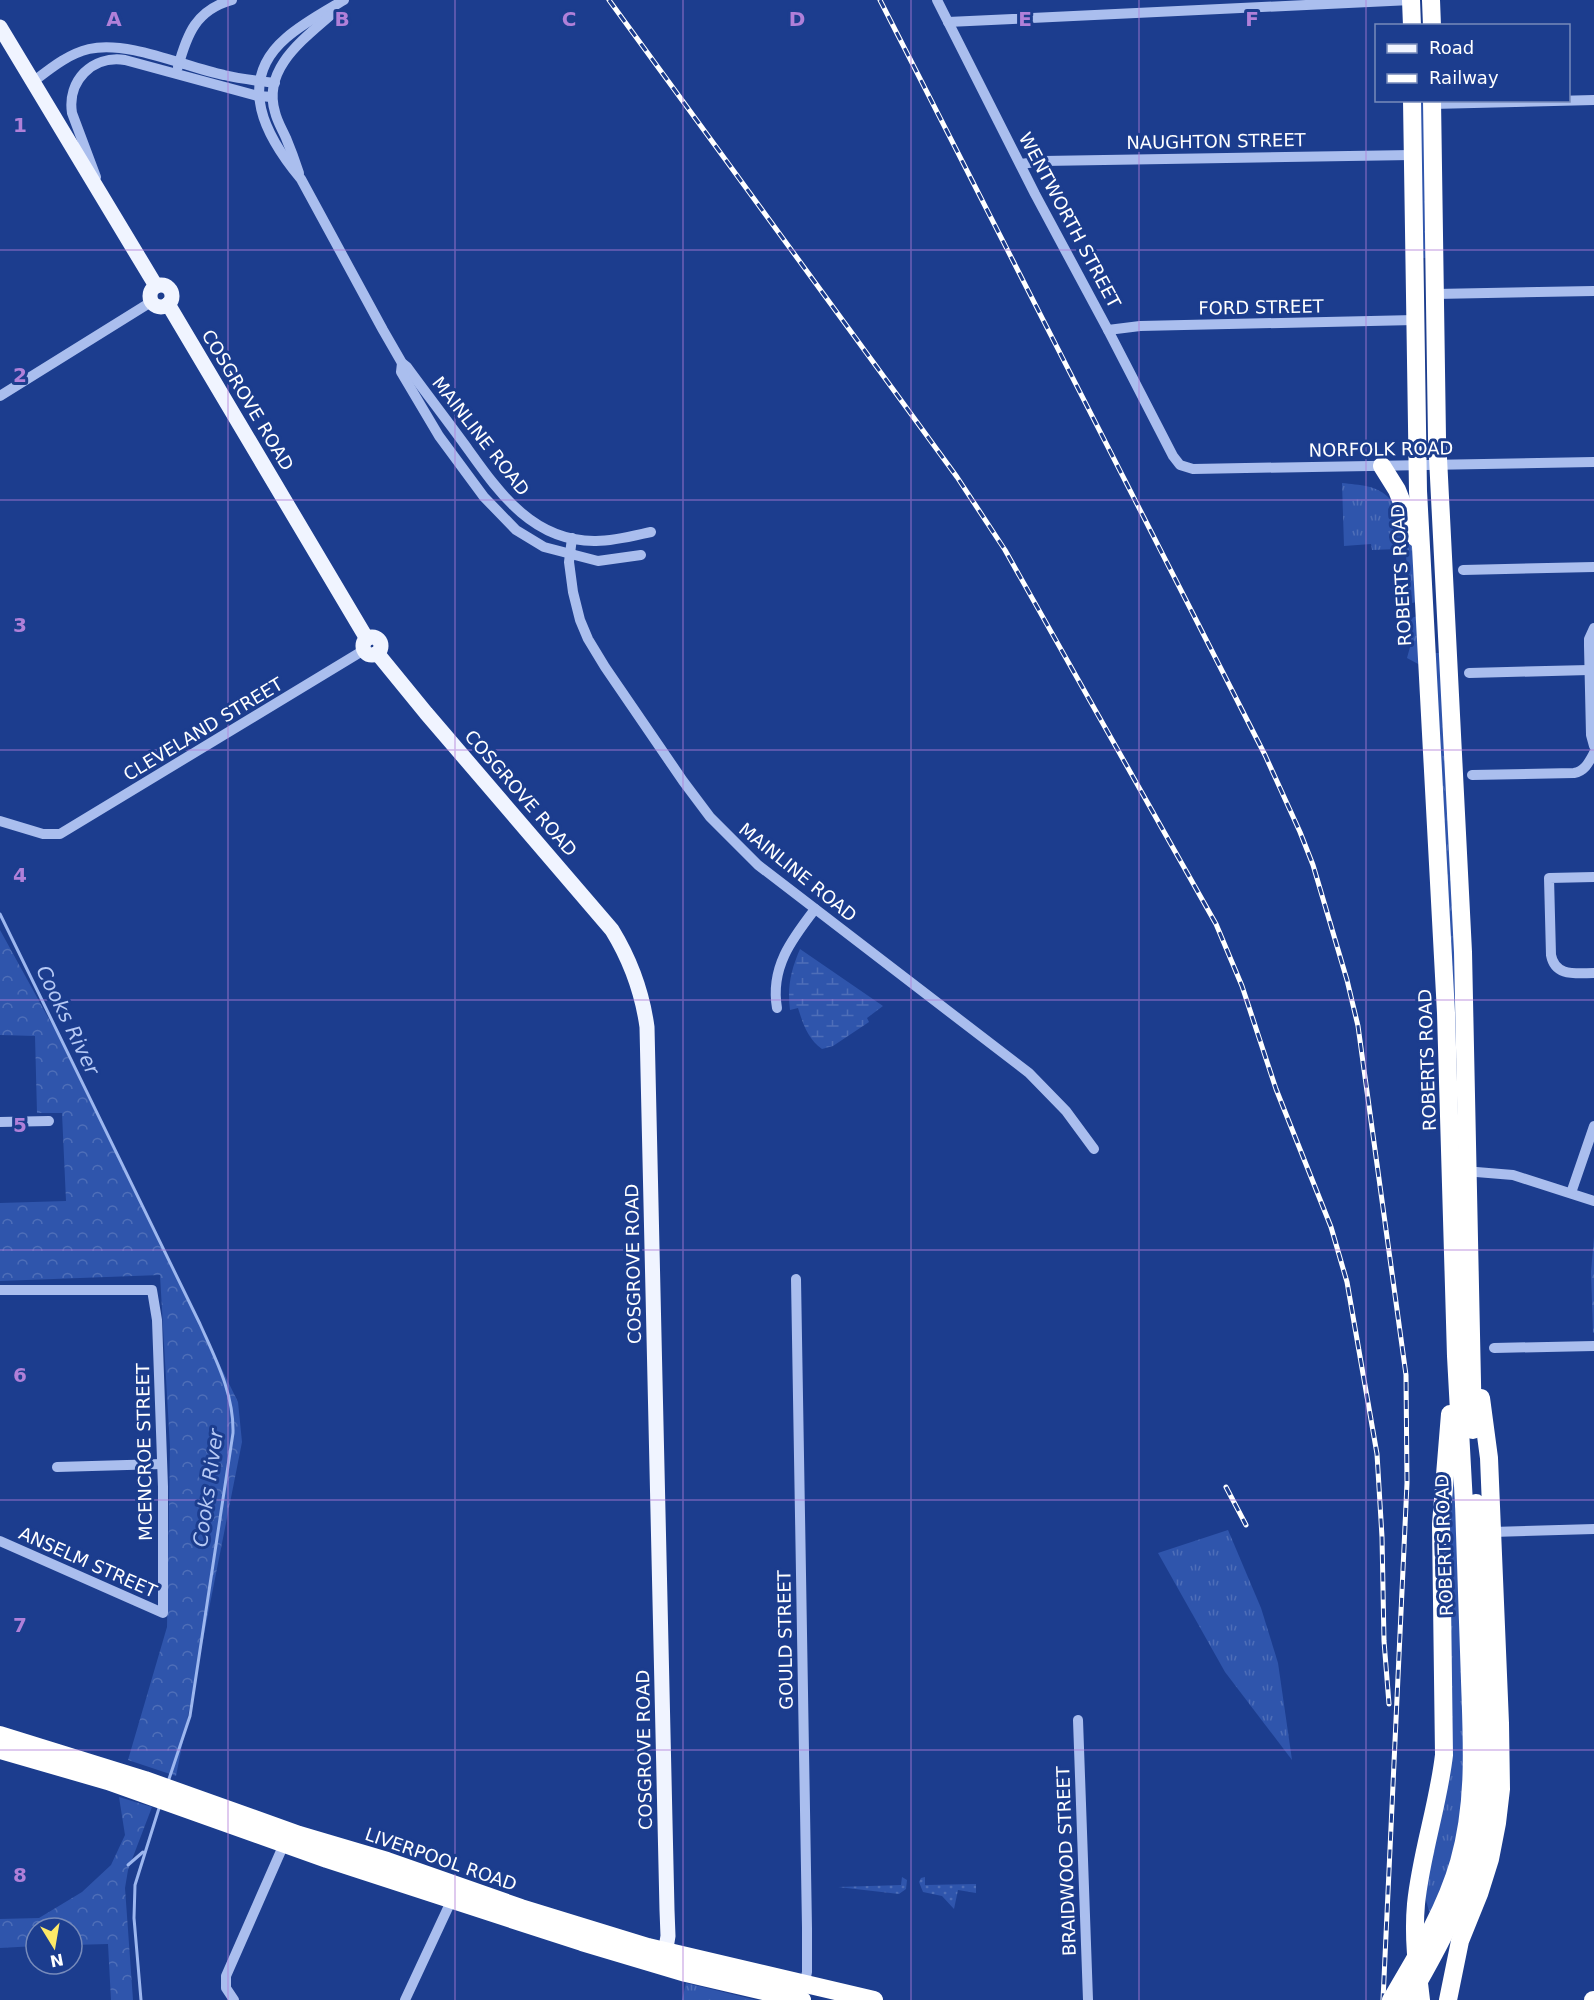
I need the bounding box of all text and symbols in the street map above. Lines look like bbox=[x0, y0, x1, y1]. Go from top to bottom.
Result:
text: A bbox=[106, 7, 122, 31]
text: B bbox=[334, 7, 350, 31]
text: C bbox=[562, 7, 576, 31]
text: D bbox=[789, 7, 805, 31]
text: E bbox=[1018, 7, 1032, 31]
text: F bbox=[1245, 7, 1259, 31]
legend bbox=[1375, 24, 1570, 102]
text: Road bbox=[1429, 37, 1474, 58]
text: Railway bbox=[1429, 67, 1499, 88]
text: 1 bbox=[13, 113, 27, 137]
street label: WENTWORTH STREET bbox=[1015, 129, 1126, 312]
street label: NAUGHTON STREET bbox=[1126, 129, 1307, 153]
street label: FORD STREET bbox=[1198, 295, 1325, 319]
street label: COSGROVE ROAD bbox=[198, 326, 298, 474]
text: 2 bbox=[13, 363, 27, 387]
street label: MAINLINE ROAD bbox=[428, 372, 534, 500]
street label: NORFOLK ROAD bbox=[1308, 437, 1454, 461]
street label: ROBERTS ROAD bbox=[1387, 503, 1415, 647]
text: 3 bbox=[13, 613, 27, 637]
street label: CLEVELAND STREET bbox=[120, 673, 287, 785]
street label: COSGROVE ROAD bbox=[460, 726, 582, 860]
street label: MAINLINE ROAD bbox=[735, 818, 861, 926]
text: 4 bbox=[13, 863, 27, 887]
water label: Cooks River bbox=[31, 961, 106, 1080]
street label: ROBERTS ROAD bbox=[1414, 989, 1440, 1131]
text: 5 bbox=[13, 1113, 27, 1137]
street label: COSGROVE ROAD bbox=[621, 1184, 645, 1344]
street label: MCENCROE STREET bbox=[132, 1362, 156, 1541]
text: 6 bbox=[13, 1363, 27, 1387]
water label: Cooks River bbox=[188, 1426, 228, 1548]
street label: ROBERTS ROAD bbox=[1431, 1474, 1457, 1616]
street label: ANSELM STREET bbox=[16, 1522, 161, 1602]
street label: GOULD STREET bbox=[773, 1569, 797, 1710]
text: 7 bbox=[13, 1613, 27, 1637]
street label: COSGROVE ROAD bbox=[632, 1670, 656, 1830]
street label: BRAIDWOOD STREET bbox=[1052, 1765, 1080, 1956]
street label: LIVERPOOL ROAD bbox=[362, 1823, 520, 1895]
text: 8 bbox=[13, 1863, 27, 1887]
north arrow bbox=[24, 1916, 84, 1976]
text: N bbox=[48, 1950, 65, 1971]

